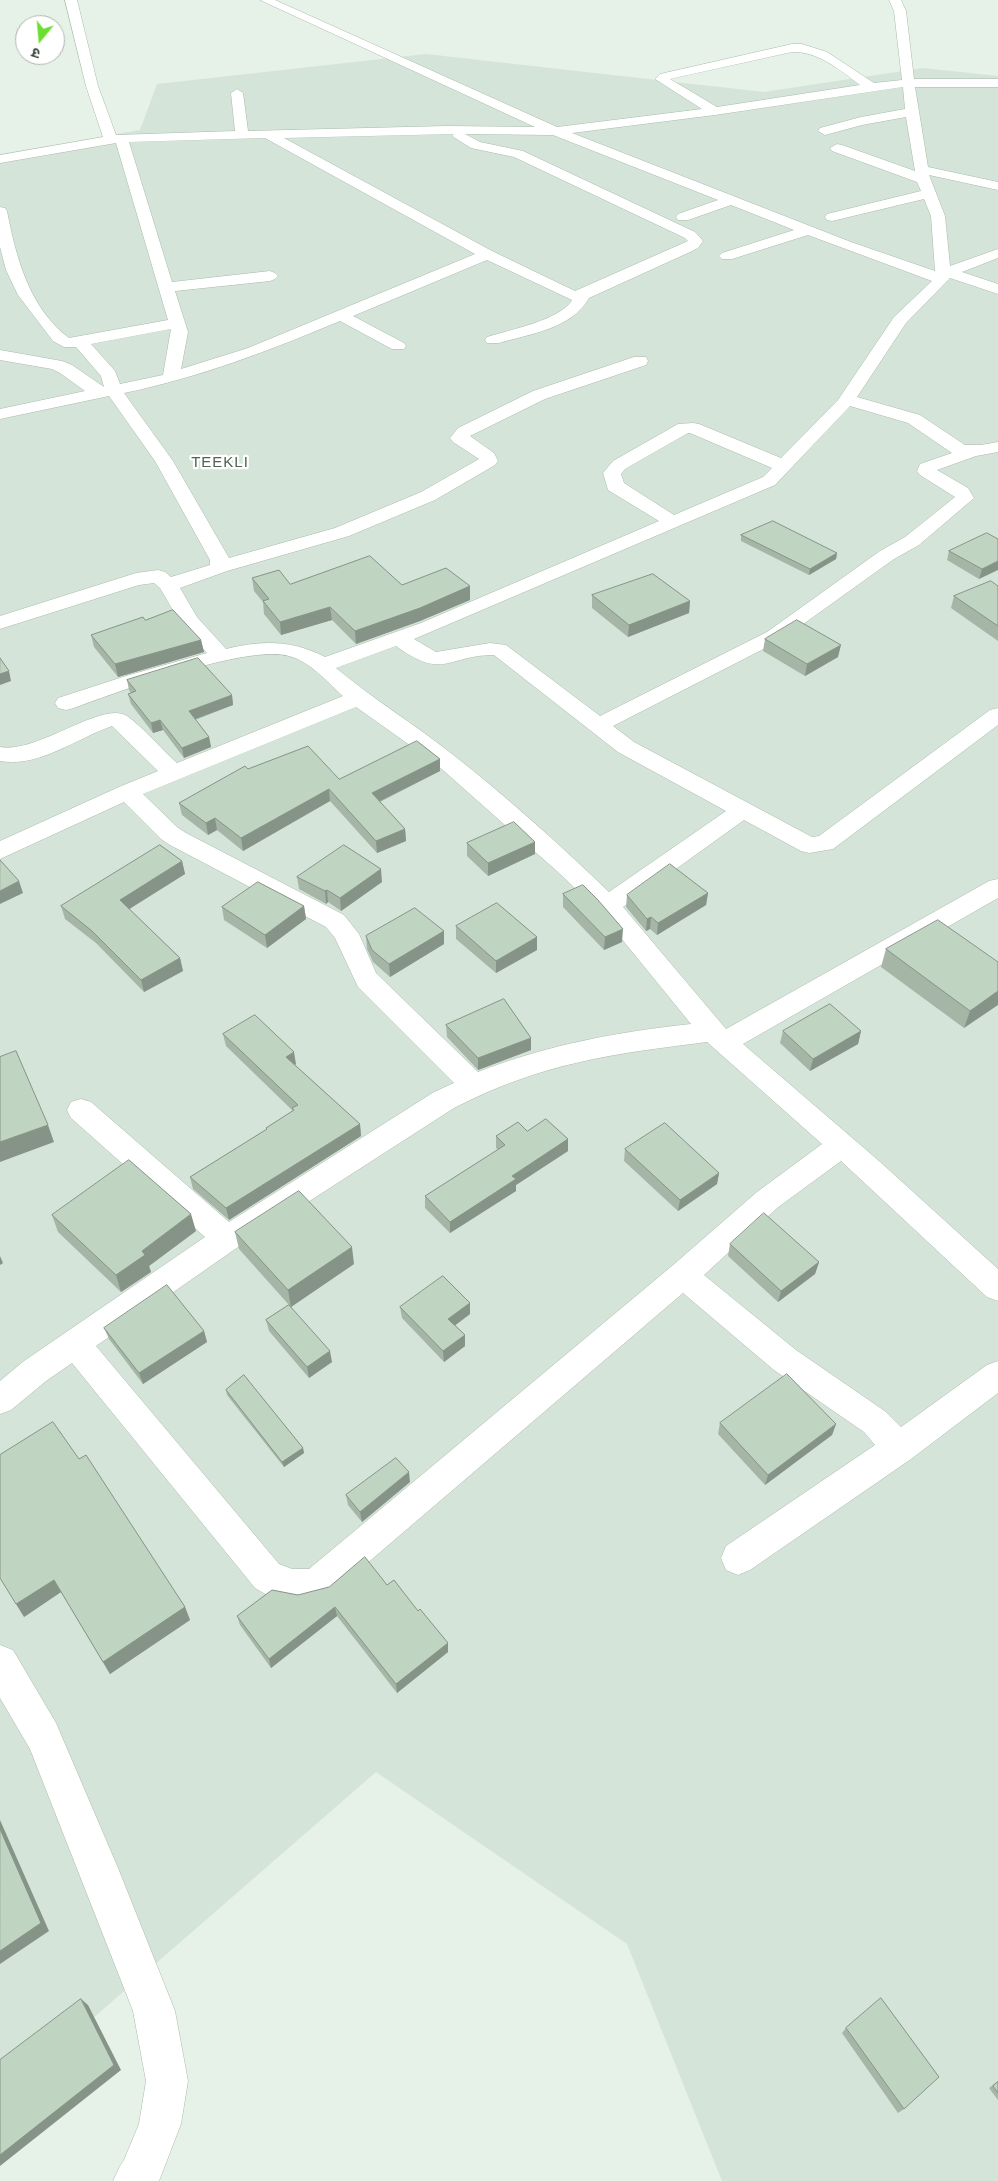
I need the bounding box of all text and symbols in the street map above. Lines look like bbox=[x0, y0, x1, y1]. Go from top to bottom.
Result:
north arrow bbox=[15, 15, 65, 65]
text: उ bbox=[30, 45, 42, 62]
district label: TEEKLI bbox=[190, 454, 250, 472]

